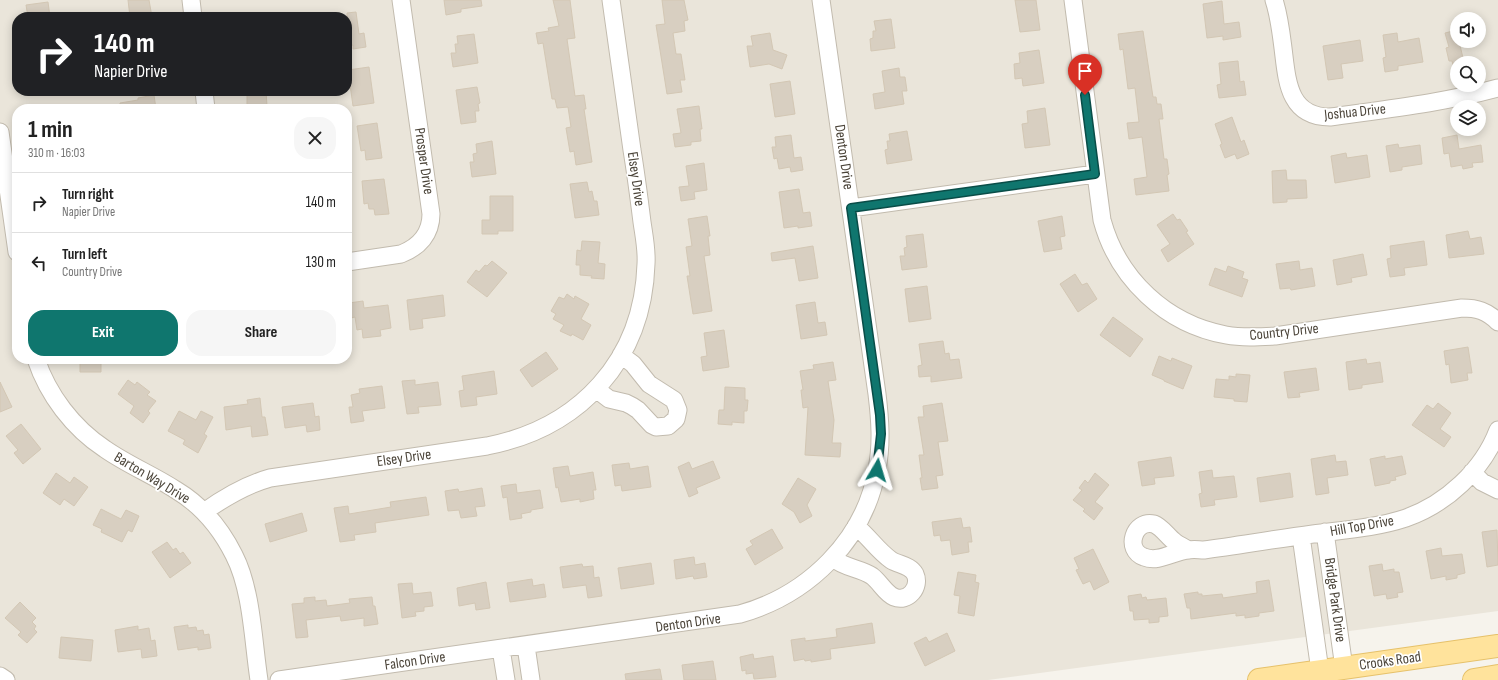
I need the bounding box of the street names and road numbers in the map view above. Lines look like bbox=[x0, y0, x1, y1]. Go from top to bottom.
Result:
street label: Joshua Drive bbox=[1322, 99, 1387, 125]
street label: Denton Drive bbox=[830, 123, 858, 191]
street label: Prosper Drive bbox=[410, 126, 438, 196]
street label: Elsey Drive bbox=[623, 151, 649, 207]
street label: Country Drive bbox=[1248, 319, 1320, 345]
street label: Elsey Drive bbox=[376, 445, 432, 471]
street label: Barton Way Drive bbox=[110, 448, 194, 508]
street label: Hill Top Drive bbox=[1329, 511, 1395, 541]
street label: Bridge Park Drive bbox=[1320, 557, 1350, 643]
street label: Denton Drive bbox=[654, 609, 722, 637]
street label: Falcon Drive bbox=[383, 647, 447, 675]
street label: Crooks Road bbox=[1358, 647, 1422, 675]

